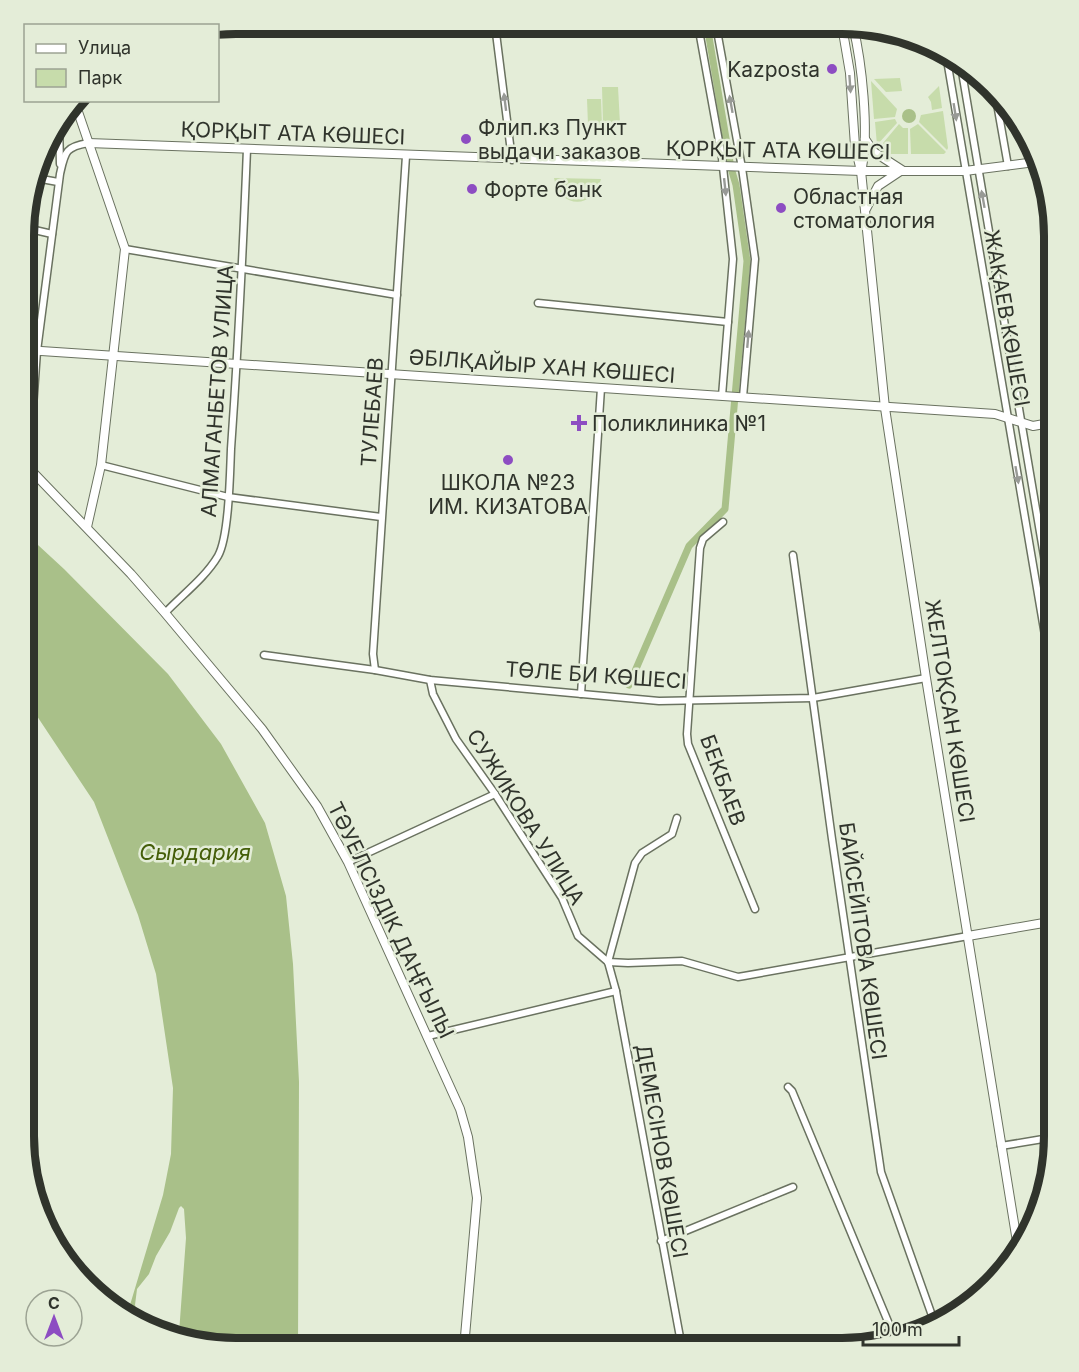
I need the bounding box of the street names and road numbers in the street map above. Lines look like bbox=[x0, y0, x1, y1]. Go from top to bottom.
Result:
street label: ҚОРҚЫТ АТА КӨШЕСІ bbox=[180, 117, 406, 149]
street label: ҚОРҚЫТ АТА КӨШЕСІ bbox=[666, 136, 890, 164]
street label: ЖАҚАЕВ КӨШЕСІ bbox=[979, 227, 1035, 409]
street label: АЛМАГАНБЕТОВ УЛИЦА bbox=[196, 264, 238, 518]
street label: ӘБІЛҚАЙЫР ХАН КӨШЕСІ bbox=[408, 343, 676, 388]
street label: ТУЛЕБАЕВ bbox=[356, 357, 388, 467]
street label: ЖЕЛТОҚСАН КӨШЕСІ bbox=[920, 598, 980, 824]
street label: ТӨЛЕ БИ КӨШЕСІ bbox=[504, 656, 688, 694]
street label: СУЖИКОВА УЛИЦА bbox=[462, 725, 590, 909]
street label: БЕКБАЕВ bbox=[695, 731, 751, 829]
street label: ТӘУЕЛСІЗДІК ДАҢҒЫЛЫ bbox=[323, 798, 459, 1042]
street label: БАЙСЕЙІТОВА КӨШЕСІ bbox=[834, 820, 893, 1061]
street label: ДЕМЕСІНОВ КӨШЕСІ bbox=[631, 1042, 693, 1260]

